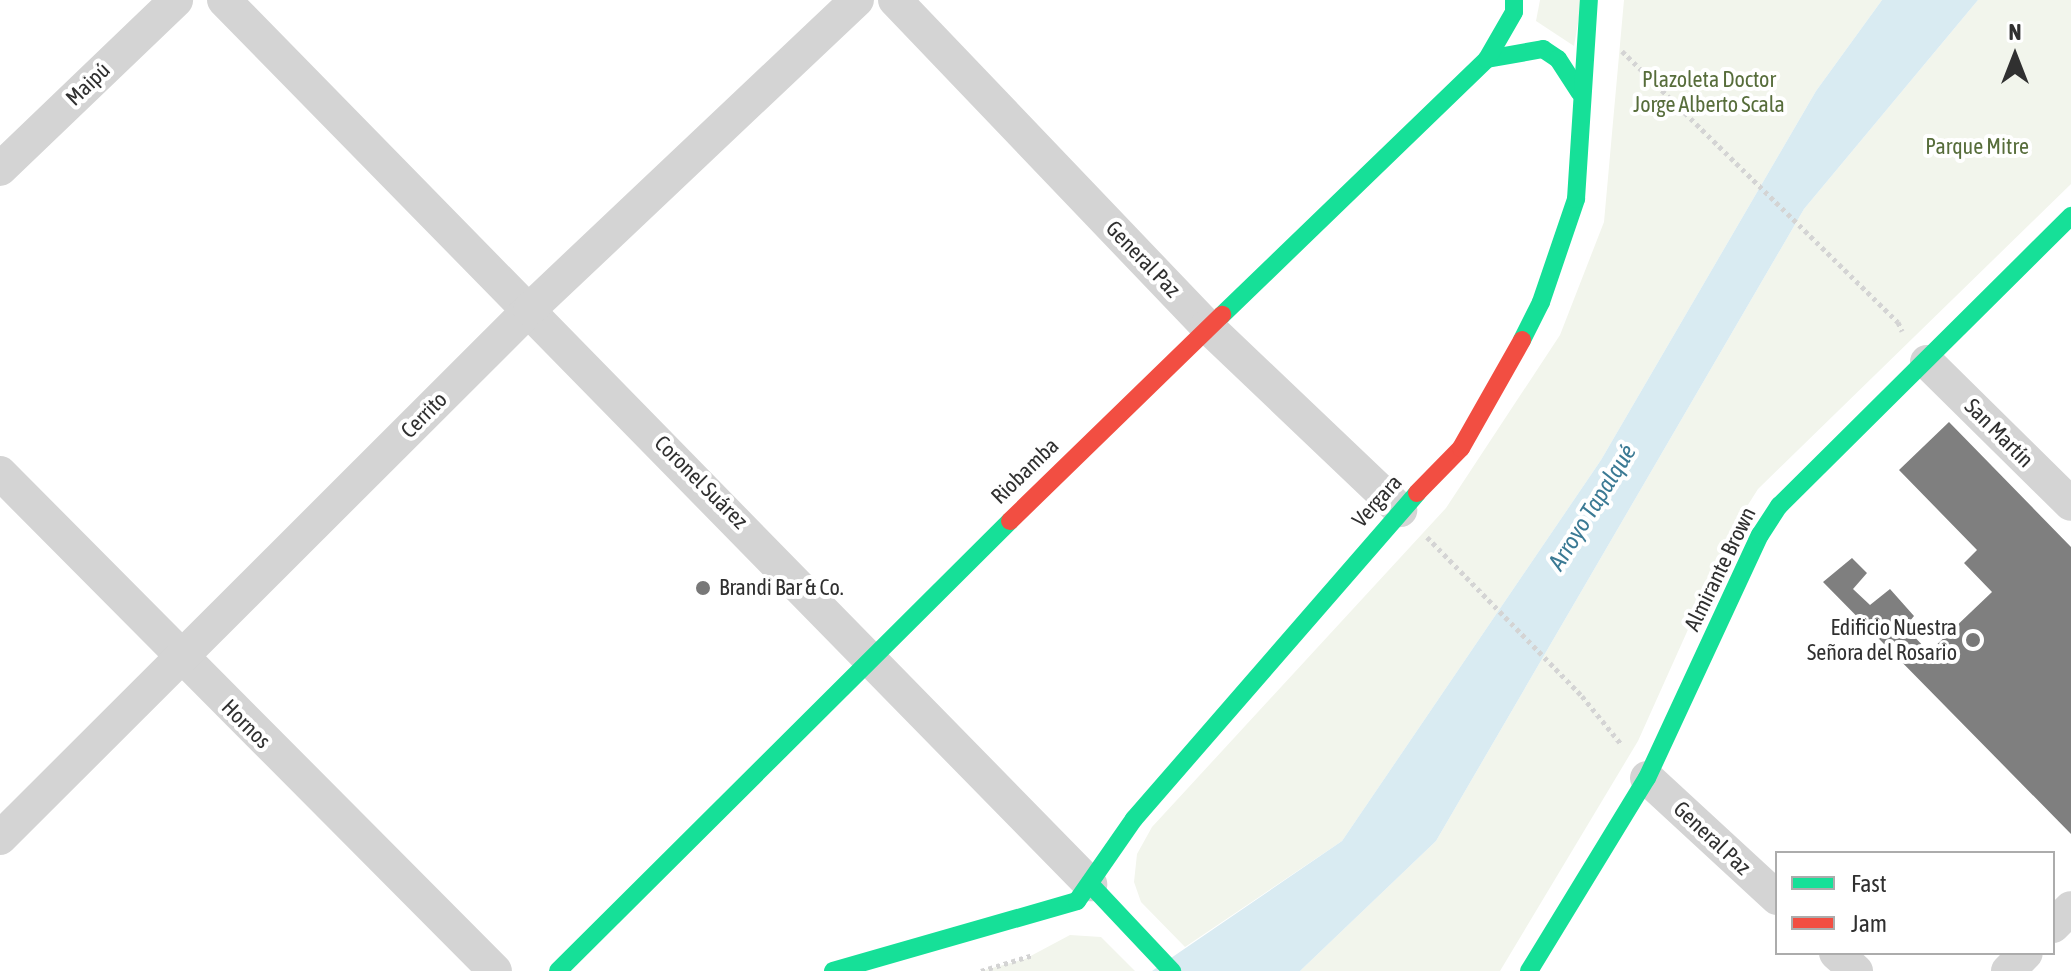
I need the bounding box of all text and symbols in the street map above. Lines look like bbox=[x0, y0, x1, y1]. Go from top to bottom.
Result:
north arrow bbox=[1975, 16, 2055, 96]
text: N bbox=[2009, 19, 2021, 45]
street label: Maipú bbox=[60, 57, 116, 111]
park label: Plazoleta Doctor Jorge Alberto Scala bbox=[1633, 66, 1785, 118]
park label: Parque Mitre bbox=[1925, 134, 2029, 160]
street label: General Paz bbox=[1100, 215, 1186, 303]
street label: Cerrito bbox=[395, 386, 453, 444]
street label: San Martín bbox=[1959, 393, 2039, 473]
street label: Coronel Suárez bbox=[649, 430, 753, 534]
street label: Riobamba bbox=[986, 432, 1064, 510]
water label: Arroyo Tapalqué bbox=[1542, 439, 1642, 575]
street label: Vergara bbox=[1347, 469, 1407, 533]
street label: Almirante Brown bbox=[1679, 503, 1761, 635]
place label: Brandi Bar & Co. bbox=[719, 575, 844, 601]
marker: Brandi Bar & Co. bbox=[694, 579, 712, 597]
place label: Edificio Nuestra Señora del Rosario bbox=[1807, 614, 1957, 666]
marker: Edificio Nuestra Señora del Rosario bbox=[1964, 631, 1982, 649]
street label: Hornos bbox=[216, 694, 276, 754]
street label: General Paz bbox=[1668, 796, 1756, 880]
legend bbox=[1775, 851, 2055, 955]
text: Fast bbox=[1851, 870, 1887, 897]
text: Jam bbox=[1851, 910, 1887, 937]

